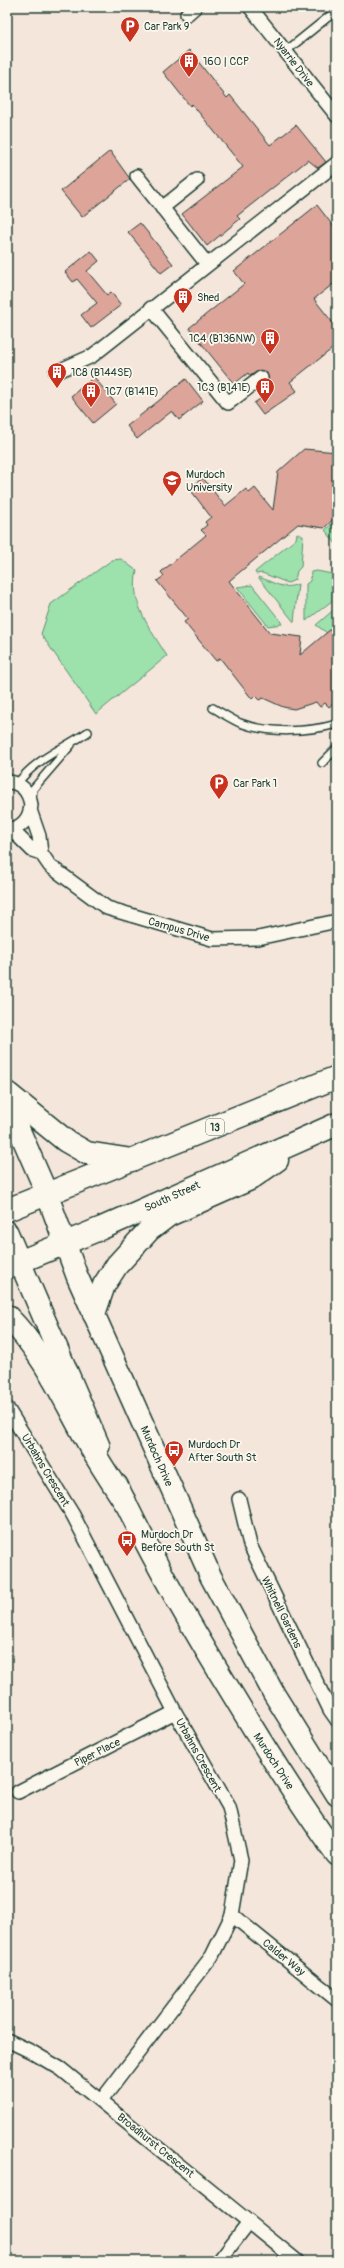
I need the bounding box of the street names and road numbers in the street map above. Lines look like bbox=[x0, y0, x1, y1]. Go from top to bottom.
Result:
street label: Nyarrie Drive bbox=[271, 35, 317, 90]
street label: Campus Drive bbox=[147, 915, 212, 945]
road number: 13 bbox=[206, 1119, 224, 1135]
street label: South Street bbox=[142, 1178, 203, 1215]
street label: Murdoch Drive bbox=[137, 1424, 176, 1489]
street label: Urbahns Crescent bbox=[19, 1432, 73, 1509]
street label: Whitnell Gardens bbox=[259, 1574, 305, 1650]
street label: Urbahns Crescent bbox=[173, 1716, 224, 1795]
street label: Murdoch Drive bbox=[250, 1731, 297, 1792]
street label: Piper Place bbox=[72, 1735, 123, 1770]
street label: Calder Way bbox=[260, 1936, 308, 1979]
street label: Broadhurst Crescent bbox=[115, 2110, 197, 2181]

